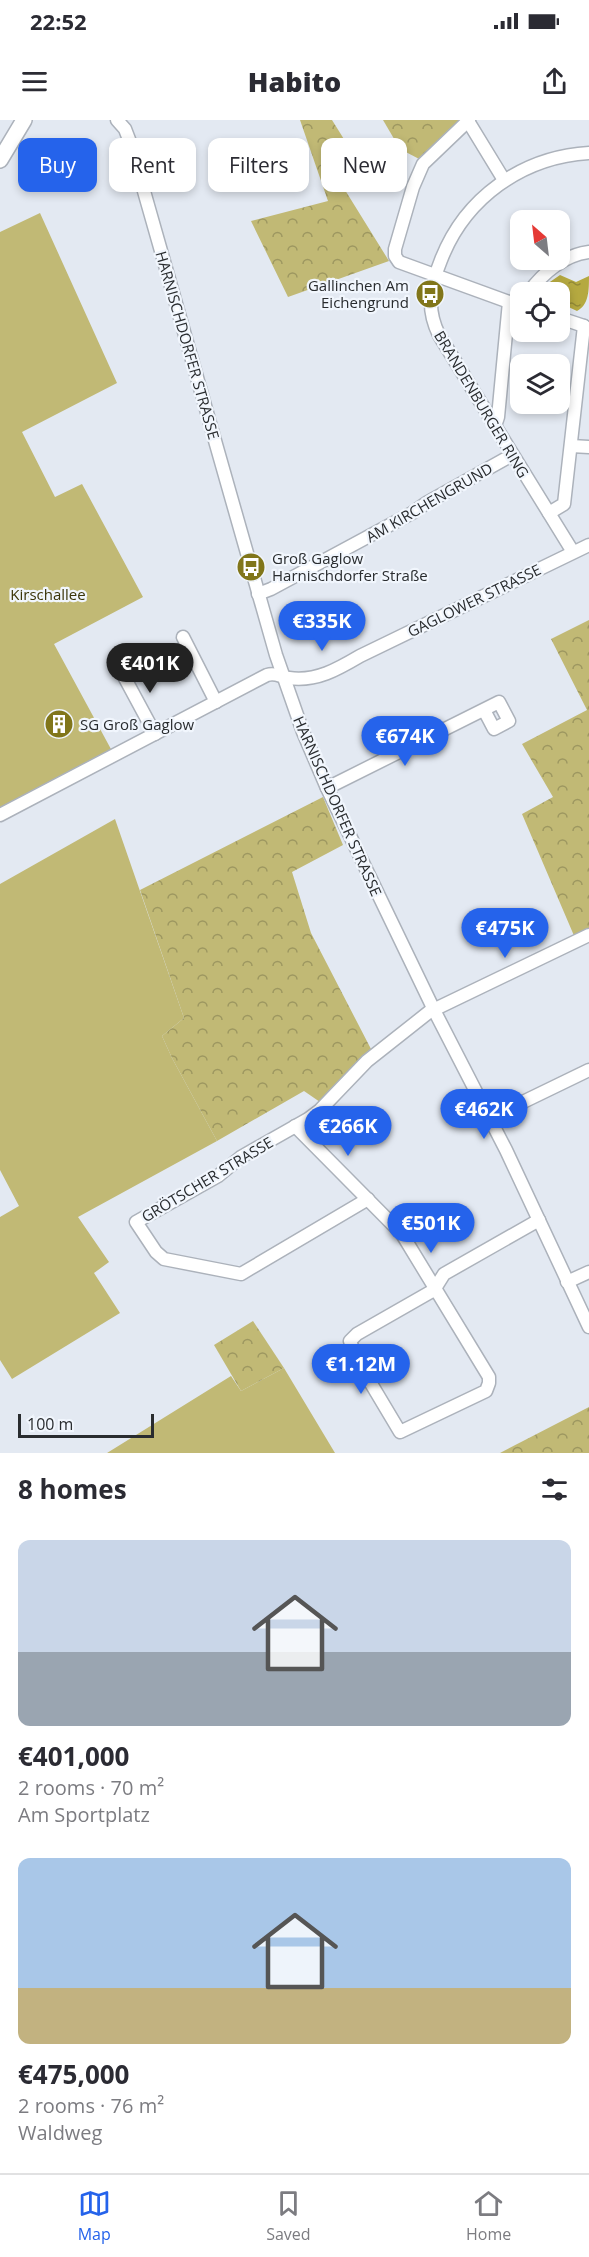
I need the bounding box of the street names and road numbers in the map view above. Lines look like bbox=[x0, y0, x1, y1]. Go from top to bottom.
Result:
street label: HARNISCHDORFER STRASSE bbox=[152, 248, 224, 442]
street label: BRANDENBURGER RING bbox=[430, 327, 534, 481]
street label: AM KIRCHENGRUND bbox=[362, 458, 496, 546]
street label: GAGLOWER STRASSE bbox=[404, 559, 544, 641]
street label: HARNISCHDORFER STRASSE bbox=[289, 713, 387, 899]
street label: GRÖTSCHER STRASSE bbox=[137, 1132, 277, 1226]

